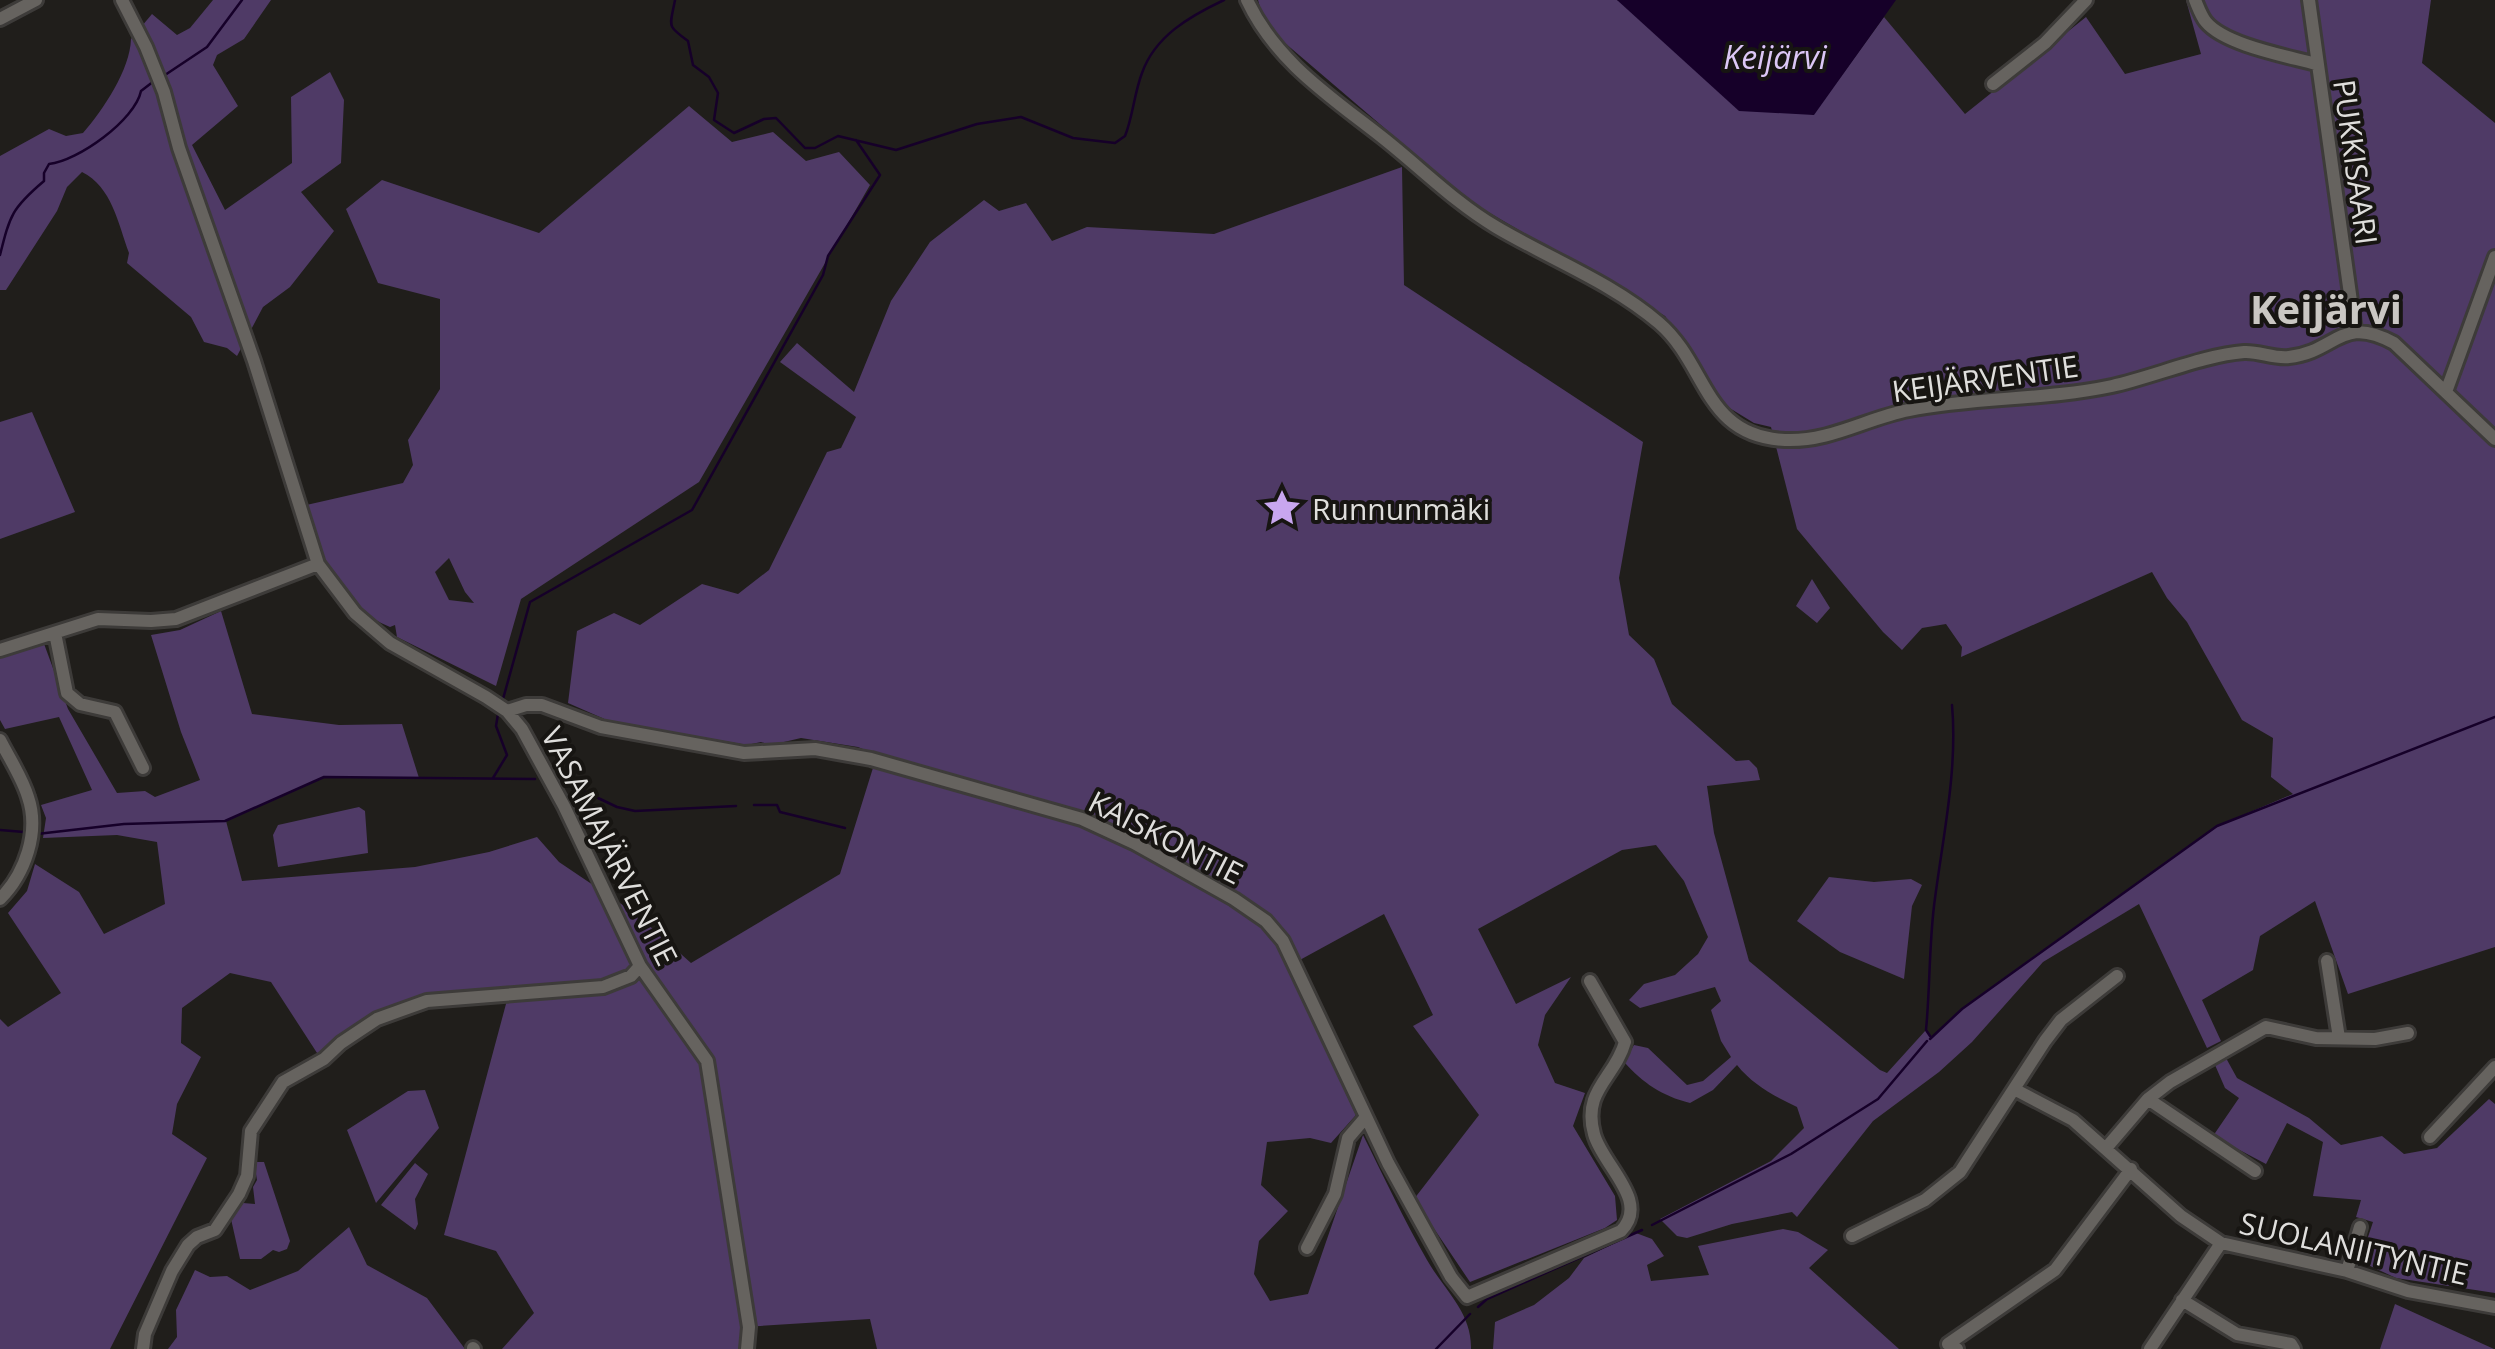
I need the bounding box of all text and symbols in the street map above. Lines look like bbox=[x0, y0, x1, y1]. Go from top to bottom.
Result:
water label: Keijärvi bbox=[1723, 35, 1828, 78]
street label: PUKKISAARI bbox=[2324, 77, 2388, 247]
district label: Keijärvi bbox=[2250, 281, 2402, 336]
street label: KEIJÄRVENTIE bbox=[1889, 345, 2081, 411]
place icon: Runnunmäki bbox=[1261, 487, 1303, 529]
place label: Runnunmäki bbox=[1312, 488, 1490, 529]
street label: VASAMAJÄRVENTIE bbox=[532, 720, 688, 972]
street label: KAISKONTIE bbox=[1082, 781, 1250, 893]
street label: SUOLANIITYNTIE bbox=[2236, 1202, 2472, 1294]

